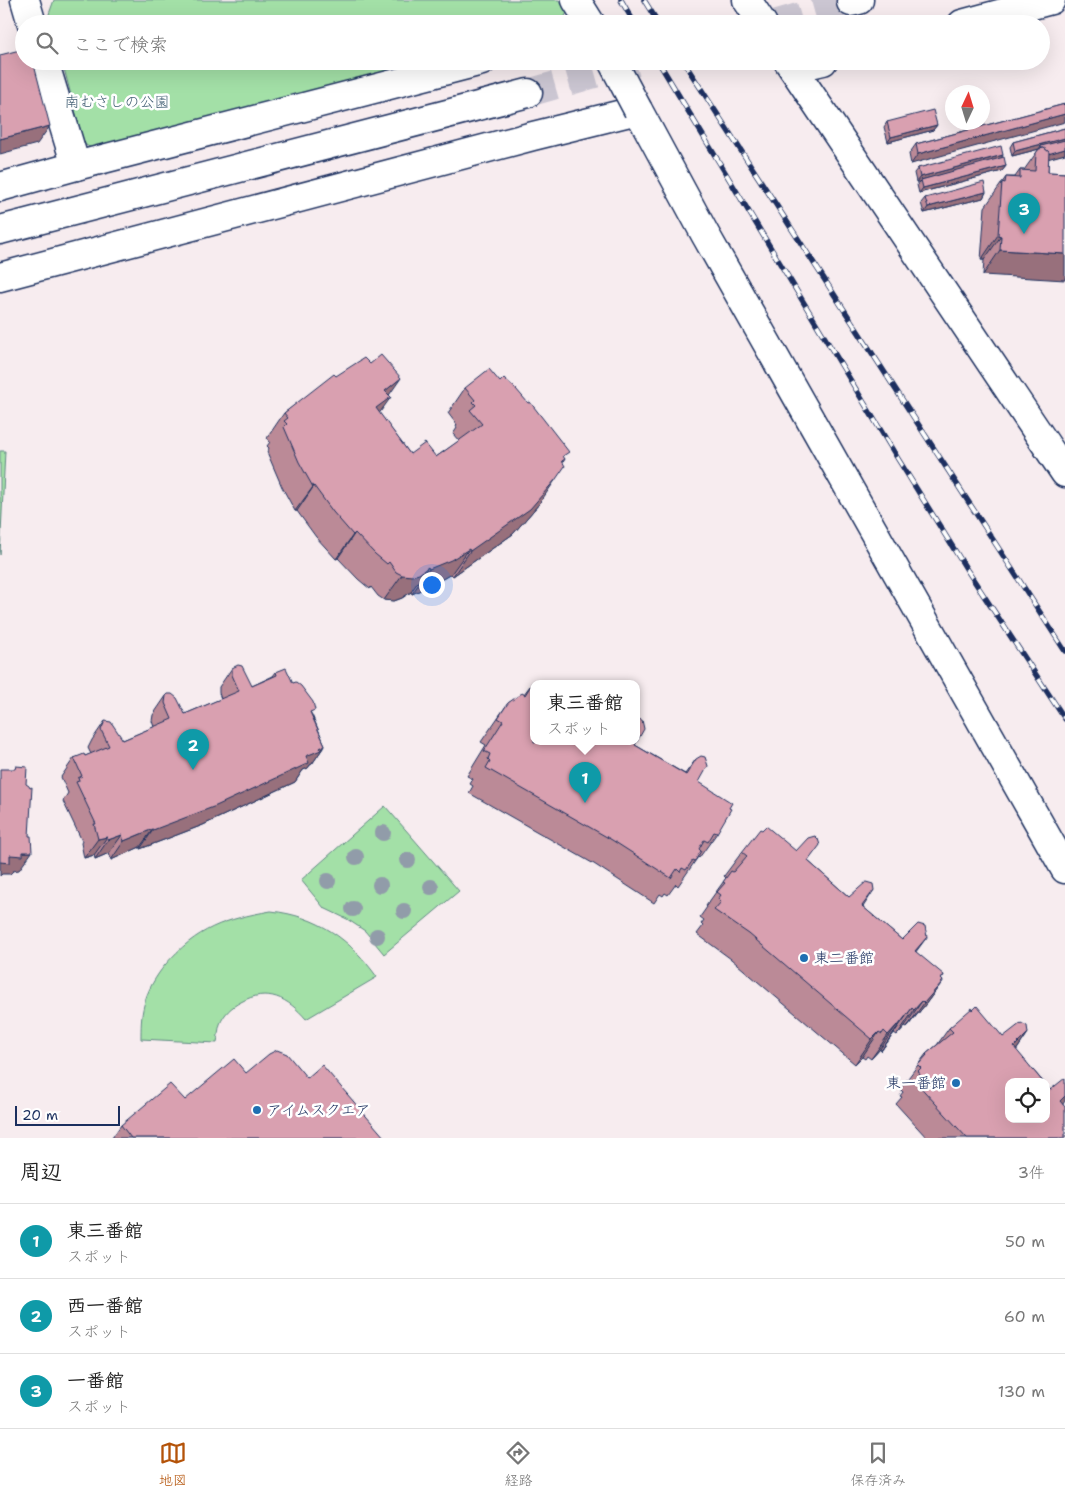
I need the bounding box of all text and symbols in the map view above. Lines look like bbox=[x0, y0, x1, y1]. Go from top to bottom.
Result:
search box bbox=[15, 15, 1050, 70]
icon: search bbox=[33, 29, 61, 57]
text: ここで検索 bbox=[73, 32, 168, 57]
north arrow bbox=[945, 85, 990, 130]
park label: 南むさしの公園 bbox=[64, 92, 170, 112]
pin: 3 bbox=[1008, 193, 1040, 234]
your location bbox=[419, 572, 445, 598]
popup bbox=[530, 680, 640, 745]
text: 東三番館 bbox=[547, 690, 623, 715]
text: スポット bbox=[547, 718, 611, 739]
pin: 2 bbox=[177, 729, 209, 770]
pin: 1 bbox=[569, 762, 601, 803]
place label: 東二番館 bbox=[814, 948, 874, 968]
marker: 東二番館 bbox=[798, 952, 810, 964]
place label: 東一番館 bbox=[886, 1073, 946, 1093]
marker: 東一番館 bbox=[950, 1077, 962, 1089]
map controls bbox=[1005, 1078, 1050, 1123]
button: locate bbox=[1005, 1078, 1050, 1123]
place label: アイムスクエア bbox=[267, 1100, 371, 1120]
scale bar bbox=[15, 1103, 120, 1126]
marker: アイムスクエア bbox=[251, 1104, 263, 1116]
text: 20 m bbox=[22, 1106, 58, 1124]
text: 周辺 bbox=[20, 1158, 62, 1186]
text: 3件 bbox=[1018, 1162, 1045, 1183]
text: 東三番館 bbox=[67, 1218, 143, 1243]
text: 1 bbox=[32, 1231, 40, 1252]
text: 50 m bbox=[1005, 1231, 1045, 1252]
text: スポット bbox=[67, 1246, 131, 1267]
text: 西一番館 bbox=[67, 1293, 143, 1318]
text: 2 bbox=[30, 1306, 42, 1327]
text: 60 m bbox=[1004, 1306, 1045, 1327]
text: スポット bbox=[67, 1321, 131, 1342]
text: 一番館 bbox=[67, 1368, 124, 1393]
text: 3 bbox=[30, 1381, 42, 1402]
text: 130 m bbox=[998, 1381, 1045, 1402]
text: スポット bbox=[67, 1396, 131, 1417]
tab: 地図 bbox=[159, 1439, 187, 1489]
tab: 経路 bbox=[504, 1439, 532, 1489]
tab: 保存済み bbox=[850, 1439, 906, 1489]

